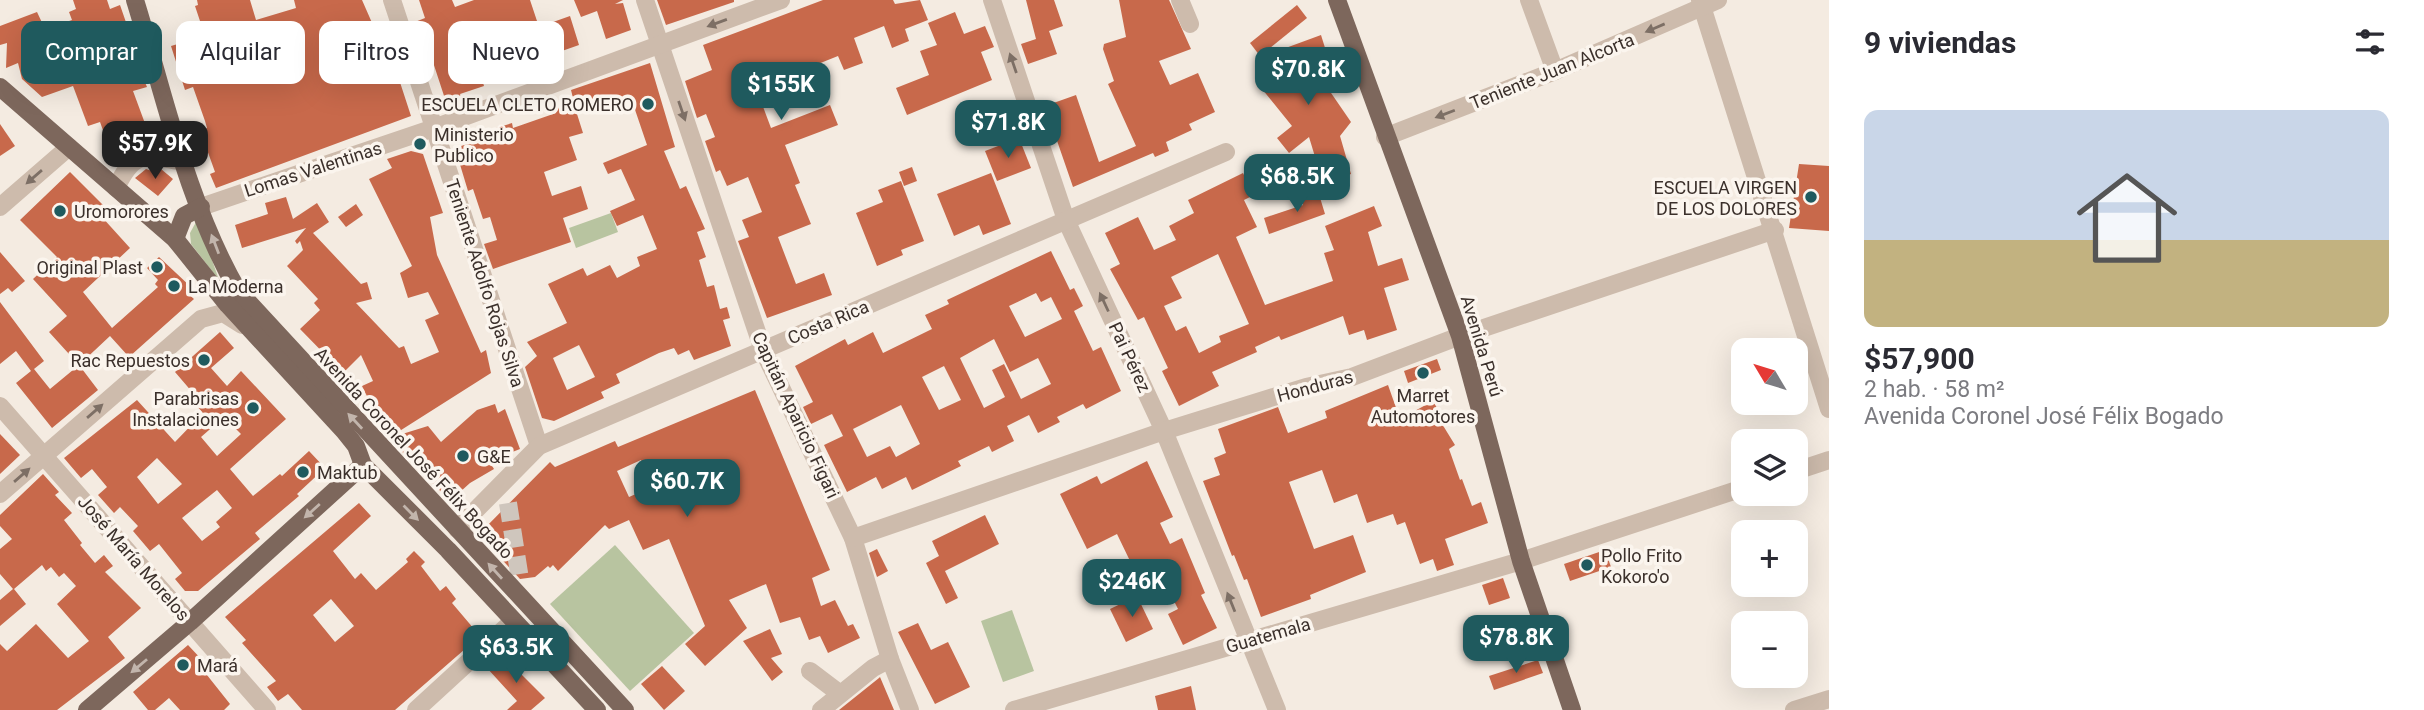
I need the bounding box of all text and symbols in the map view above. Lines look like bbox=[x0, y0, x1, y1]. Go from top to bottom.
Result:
one-way arrow bbox=[706, 18, 727, 29]
chip: Comprar bbox=[21, 21, 162, 84]
chip: Alquilar bbox=[176, 21, 305, 84]
chip: Filtros bbox=[319, 21, 434, 84]
chip: Nuevo bbox=[448, 21, 564, 84]
one-way arrow bbox=[1645, 23, 1666, 34]
icon: filters bbox=[2351, 23, 2389, 61]
text: 9 viviendas bbox=[1864, 25, 2016, 60]
street label: Teniente Juan Alcorta bbox=[1467, 28, 1637, 114]
pin: $70.8K bbox=[1251, 48, 1365, 107]
one-way arrow bbox=[1007, 52, 1018, 73]
text: $70.8K bbox=[1271, 56, 1345, 83]
pin: $155K bbox=[732, 62, 830, 122]
text: $155K bbox=[747, 71, 815, 98]
place label: ESCUELA CLETO ROMERO bbox=[421, 94, 634, 115]
marker: ESCUELA CLETO ROMERO bbox=[640, 96, 656, 112]
pin: $71.8K bbox=[951, 100, 1065, 160]
one-way arrow bbox=[678, 101, 688, 122]
text: $71.8K bbox=[971, 109, 1045, 136]
one-way arrow bbox=[1434, 109, 1455, 120]
pin: $57.9K bbox=[98, 122, 212, 181]
place label: Ministerio Publico bbox=[434, 124, 514, 166]
text: $57.9K bbox=[118, 130, 192, 157]
marker: Ministerio Publico bbox=[412, 136, 428, 152]
street label: Lomas Valentinas bbox=[242, 137, 384, 201]
pin: $68.5K bbox=[1240, 154, 1354, 214]
icon: home bbox=[2064, 155, 2190, 281]
text: $68.5K bbox=[1260, 163, 1334, 190]
one-way arrow bbox=[25, 169, 43, 185]
street label: Teniente Adolfo Rojas Silva bbox=[441, 176, 529, 390]
place label: ESCUELA VIRGEN DE LOS DOLORES bbox=[1654, 177, 1797, 219]
marker: ESCUELA VIRGEN DE LOS DOLORES bbox=[1803, 189, 1819, 205]
place label: Uromorores bbox=[74, 201, 169, 222]
marker: Uromorores bbox=[52, 203, 68, 219]
one-way arrow bbox=[209, 233, 220, 254]
place label: Original Plast bbox=[36, 257, 143, 278]
marker: Original Plast bbox=[149, 259, 165, 275]
place label: La Moderna bbox=[188, 276, 283, 297]
marker: La Moderna bbox=[166, 278, 182, 294]
one-way arrow bbox=[1099, 292, 1110, 312]
street label: Avenida Perú bbox=[1457, 293, 1507, 399]
street label: Costa Rica bbox=[784, 296, 872, 348]
street label: Pai Pérez bbox=[1105, 319, 1155, 396]
street label: Capitán Aparicio Figari bbox=[748, 328, 844, 502]
north arrow bbox=[1731, 338, 1808, 415]
map controls bbox=[1731, 338, 1808, 688]
text: $57,900 bbox=[1864, 341, 1975, 376]
street label: Avenida Coronel José Félix Bogado bbox=[310, 343, 518, 563]
place label: Rac Repuestos bbox=[70, 350, 190, 371]
marker: Rac Repuestos bbox=[196, 352, 212, 368]
marker: Marret Automotores bbox=[1415, 365, 1431, 381]
street label: Honduras bbox=[1275, 366, 1355, 406]
text: 2 hab. · 58 m² bbox=[1864, 376, 2004, 403]
place label: Marret Automotores bbox=[1371, 385, 1475, 427]
place label: Parabrisas Instalaciones bbox=[132, 388, 239, 430]
marker: Parabrisas Instalaciones bbox=[245, 400, 261, 416]
one-way arrow bbox=[86, 403, 104, 419]
text: Avenida Coronel José Félix Bogado bbox=[1864, 403, 2224, 430]
one-way arrow bbox=[348, 413, 364, 430]
button: layers bbox=[1731, 429, 1808, 506]
place label: G&E bbox=[477, 446, 511, 467]
marker: G&E bbox=[455, 448, 471, 464]
pin: $60.7K bbox=[630, 460, 744, 519]
place label: Maktub bbox=[317, 462, 378, 483]
marker: Maktub bbox=[295, 464, 311, 480]
one-way arrow bbox=[13, 467, 31, 483]
text: $60.7K bbox=[650, 468, 724, 495]
street label: José María Morelos bbox=[74, 491, 194, 625]
one-way arrow bbox=[304, 502, 321, 518]
one-way arrow bbox=[403, 504, 420, 521]
button: + bbox=[1731, 520, 1808, 597]
place label: Pollo Frito Kokoro'o bbox=[1601, 545, 1682, 587]
marker: Pollo Frito Kokoro'o bbox=[1579, 557, 1595, 573]
pin: $246K bbox=[1083, 560, 1181, 619]
one-way arrow bbox=[487, 563, 503, 580]
text: $246K bbox=[1098, 568, 1166, 595]
one-way arrow bbox=[1226, 591, 1237, 612]
button: − bbox=[1731, 611, 1808, 688]
street label: Guatemala bbox=[1223, 613, 1313, 657]
pin: $78.8K bbox=[1459, 616, 1573, 675]
text: $78.8K bbox=[1479, 624, 1553, 651]
pin: $63.5K bbox=[459, 626, 573, 685]
text: $63.5K bbox=[479, 634, 553, 661]
place label: Mará bbox=[197, 655, 238, 676]
marker: Mará bbox=[175, 657, 191, 673]
one-way arrow bbox=[130, 658, 147, 673]

